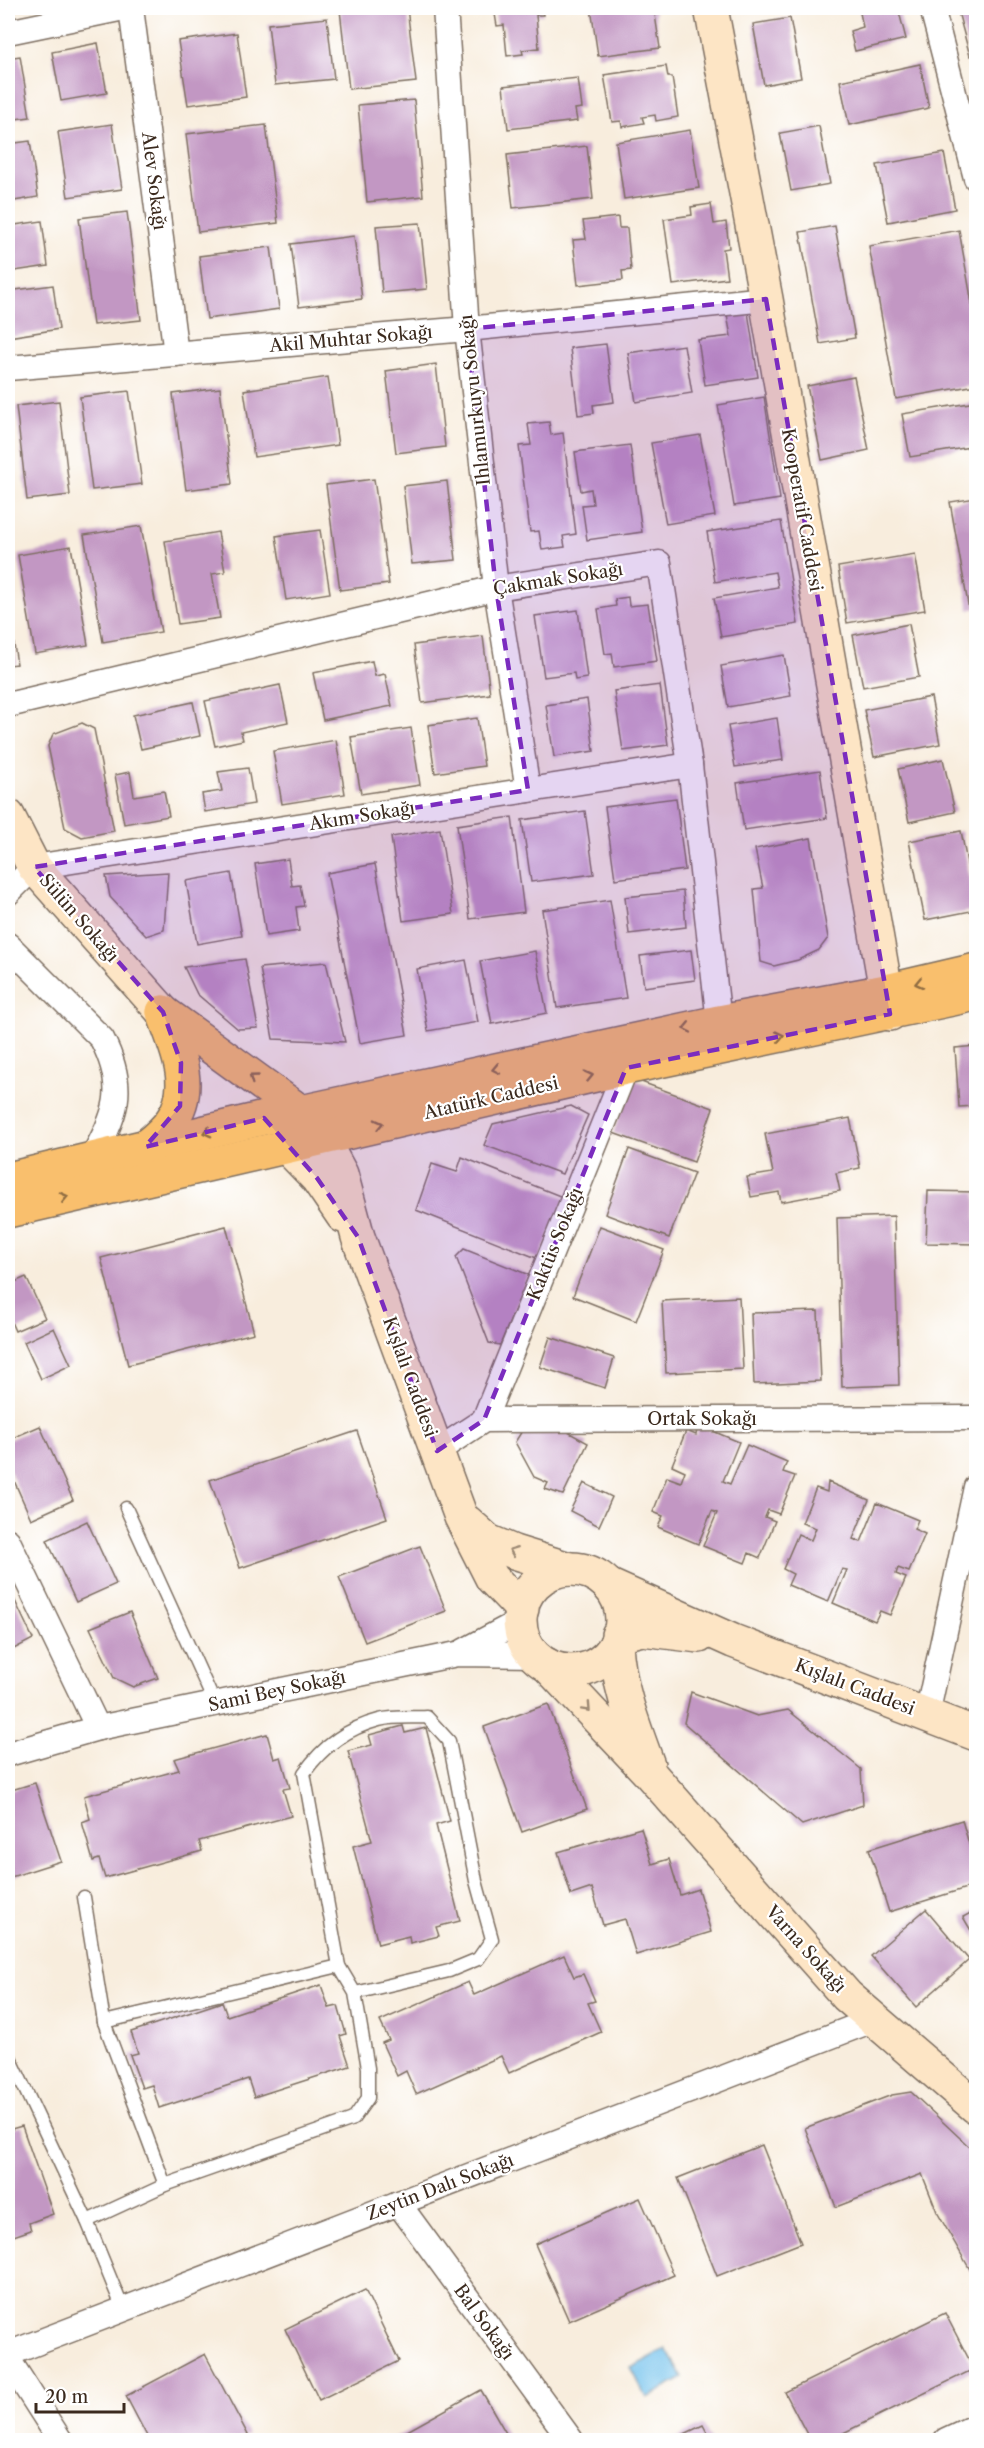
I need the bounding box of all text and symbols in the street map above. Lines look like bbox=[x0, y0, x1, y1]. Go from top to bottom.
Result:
street label: Alev Sokağı bbox=[137, 130, 171, 232]
street label: Ihlamurkuyu Sokağı bbox=[455, 313, 495, 487]
street label: Akil Muhtar Sokağı bbox=[268, 321, 434, 357]
street label: Kooperatif Caddesi bbox=[777, 427, 827, 594]
street label: Çakmak Sokağı bbox=[492, 558, 625, 600]
street label: Akım Sokağı bbox=[306, 797, 417, 835]
street label: Sülün Sokağı bbox=[35, 869, 124, 967]
one-way arrow bbox=[915, 976, 925, 989]
one-way arrow bbox=[682, 1021, 692, 1034]
one-way arrow bbox=[775, 1030, 785, 1043]
one-way arrow bbox=[491, 1062, 501, 1075]
one-way arrow bbox=[584, 1070, 594, 1083]
street label: Atatürk Caddesi bbox=[421, 1072, 561, 1124]
one-way arrow bbox=[249, 1074, 260, 1085]
one-way arrow bbox=[373, 1118, 383, 1131]
one-way arrow bbox=[202, 1124, 212, 1137]
street label: Kaktüs Sokağı bbox=[522, 1184, 588, 1304]
one-way arrow bbox=[59, 1192, 69, 1205]
street label: Kışlalı Caddesi bbox=[378, 1314, 442, 1441]
street label: Ortak Sokağı bbox=[647, 1408, 757, 1430]
one-way arrow bbox=[508, 1546, 519, 1559]
street label: Kışlalı Caddesi bbox=[792, 1654, 918, 1720]
street label: Sami Bey Sokağı bbox=[206, 1666, 348, 1716]
one-way arrow bbox=[580, 1700, 591, 1711]
street label: Varna Sokağı bbox=[760, 1900, 851, 1998]
street label: Zeytin Dalı Sokağı bbox=[363, 2149, 517, 2225]
street label: Bal Sokağı bbox=[449, 2280, 519, 2365]
scale bar bbox=[36, 2376, 124, 2414]
text: 20 m bbox=[45, 2386, 89, 2408]

